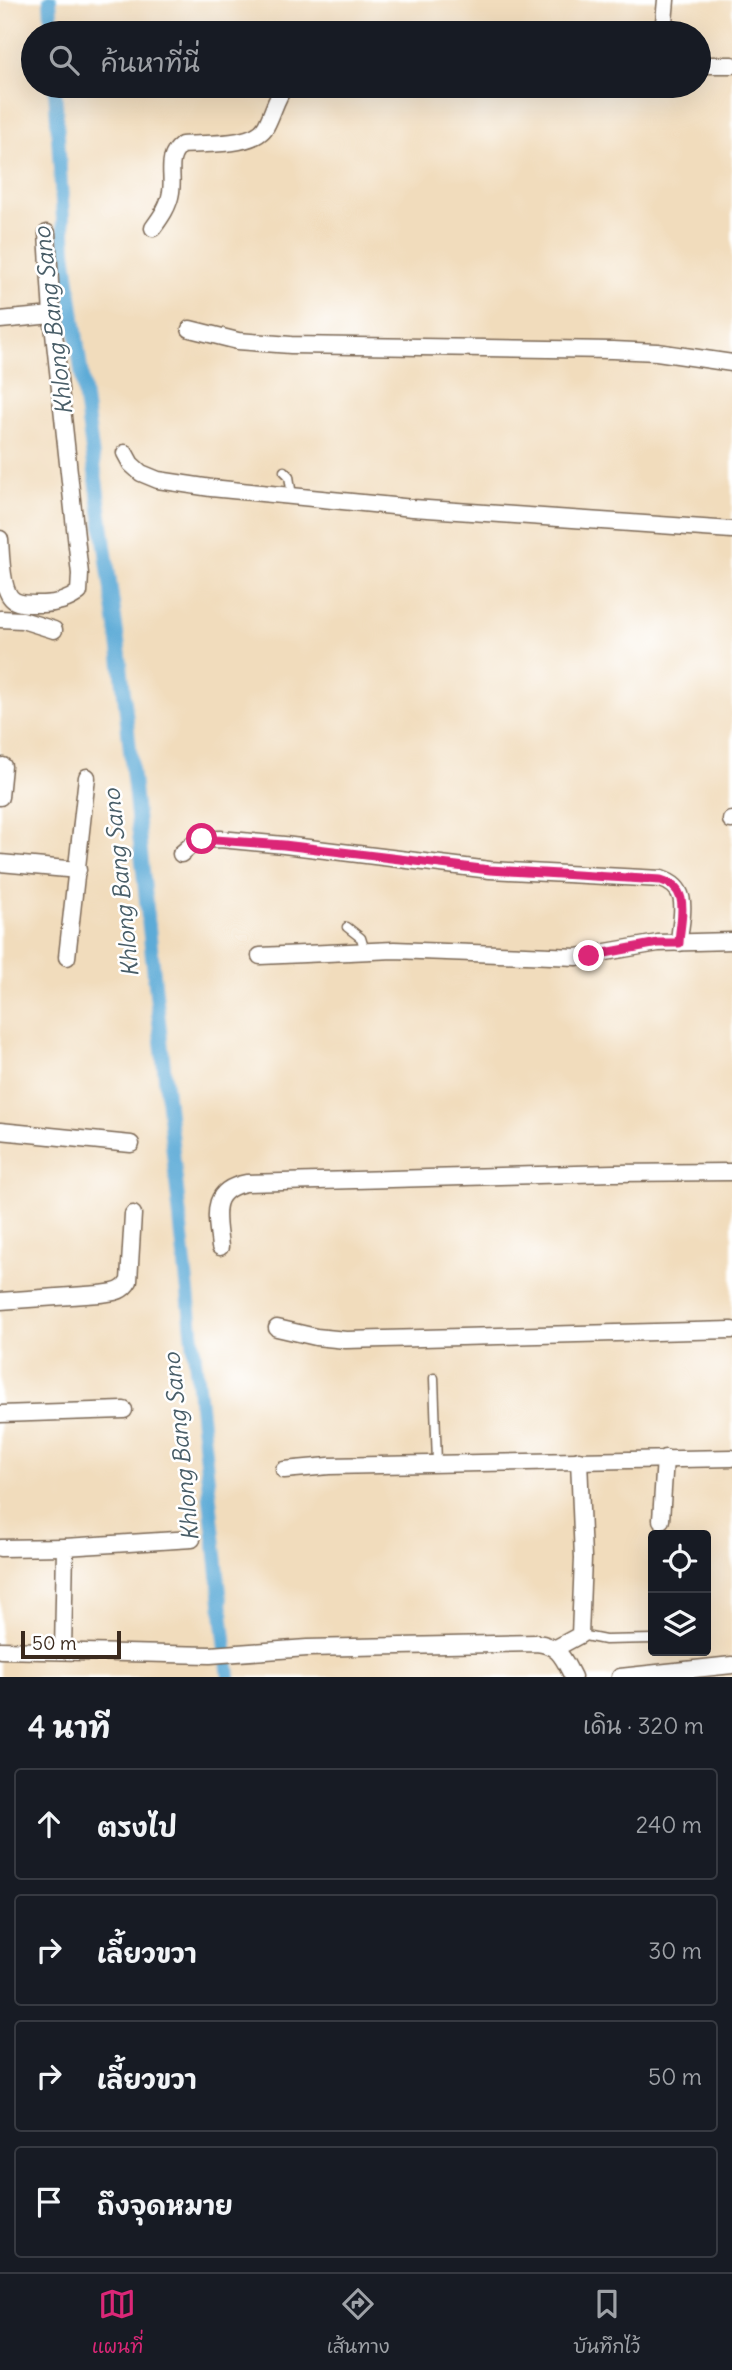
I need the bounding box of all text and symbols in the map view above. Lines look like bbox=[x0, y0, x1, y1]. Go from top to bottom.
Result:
search box bbox=[21, 21, 711, 98]
icon: search bbox=[45, 41, 83, 79]
text: ค้นหาที่นี่ bbox=[101, 46, 200, 79]
water label: Khlong Bang Sano bbox=[26, 224, 78, 417]
water label: Khlong Bang Sano bbox=[96, 786, 145, 979]
route start bbox=[186, 823, 217, 854]
route end bbox=[573, 940, 604, 971]
water label: Khlong Bang Sano bbox=[156, 1350, 205, 1543]
map controls bbox=[648, 1530, 711, 1656]
button: locate bbox=[648, 1530, 711, 1593]
button: layers bbox=[648, 1593, 711, 1656]
scale bar bbox=[21, 1628, 121, 1660]
text: 50 m bbox=[32, 1631, 77, 1655]
text: 4 นาที bbox=[28, 1708, 110, 1746]
text: เดิน · 320 m bbox=[583, 1711, 704, 1740]
icon: ahead bbox=[30, 1805, 68, 1843]
text: 240 m bbox=[636, 1810, 702, 1839]
text: ตรงไป bbox=[97, 1811, 177, 1844]
icon: right bbox=[30, 1931, 68, 1969]
text: 30 m bbox=[648, 1936, 702, 1965]
text: เลี้ยวขวา bbox=[97, 1937, 197, 1970]
icon: right bbox=[30, 2057, 68, 2095]
text: 50 m bbox=[648, 2062, 702, 2091]
text: เลี้ยวขวา bbox=[97, 2063, 197, 2096]
icon: arrive bbox=[30, 2183, 68, 2221]
text: ถึงจุดหมาย bbox=[97, 2189, 233, 2222]
tab: แผนที่ bbox=[92, 2285, 143, 2360]
tab: เส้นทาง bbox=[327, 2285, 390, 2360]
tab: บันทึกไว้ bbox=[573, 2285, 640, 2360]

